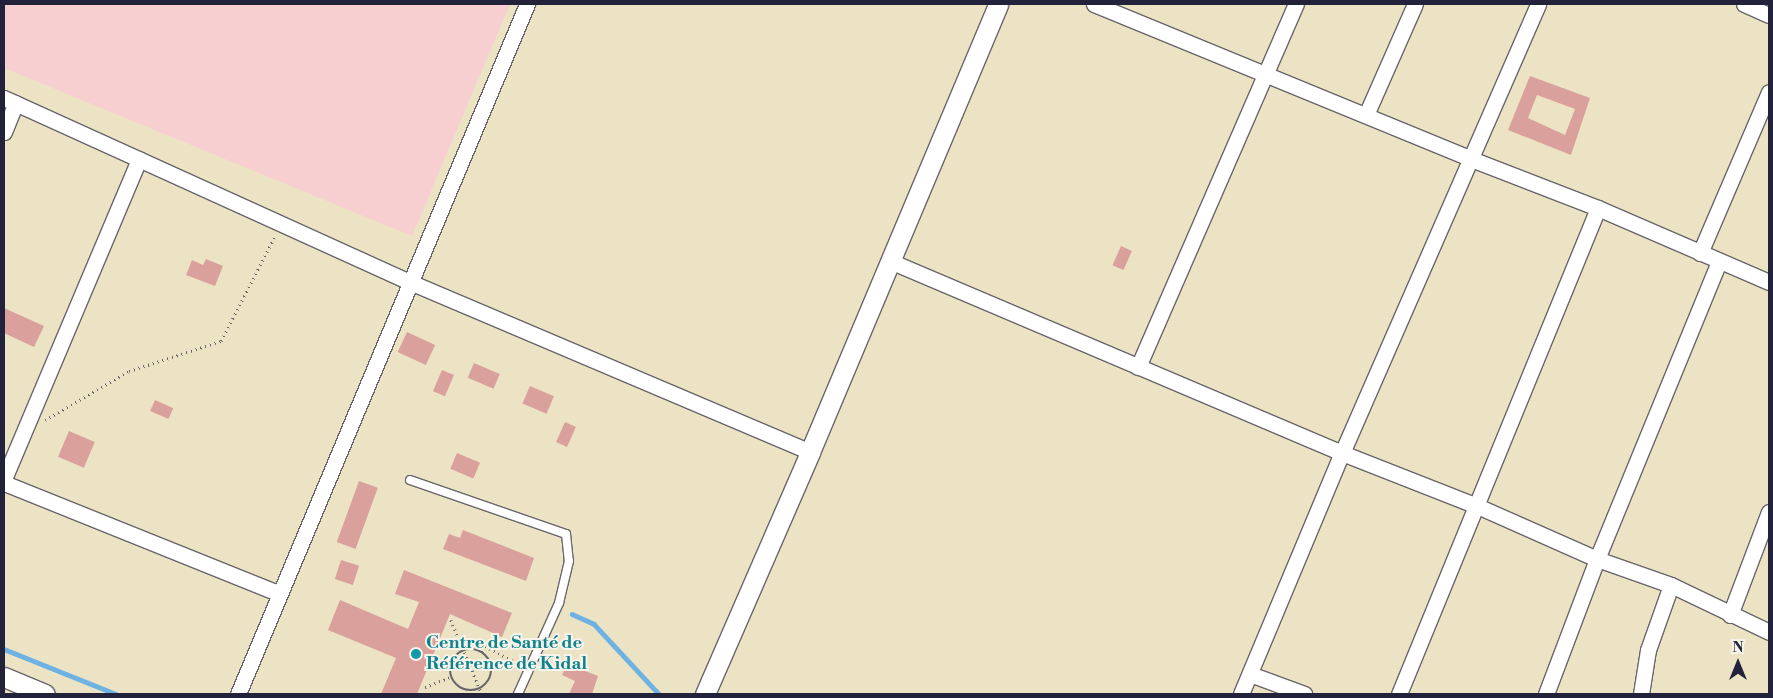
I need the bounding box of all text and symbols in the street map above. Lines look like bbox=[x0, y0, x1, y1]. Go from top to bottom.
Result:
place label: Centre de Santé de Référence de Kidal bbox=[426, 633, 587, 676]
north arrow bbox=[1713, 638, 1763, 688]
text: N bbox=[1732, 639, 1744, 657]
marker: Centre de Santé de Référence de Kidal bbox=[410, 648, 422, 660]

